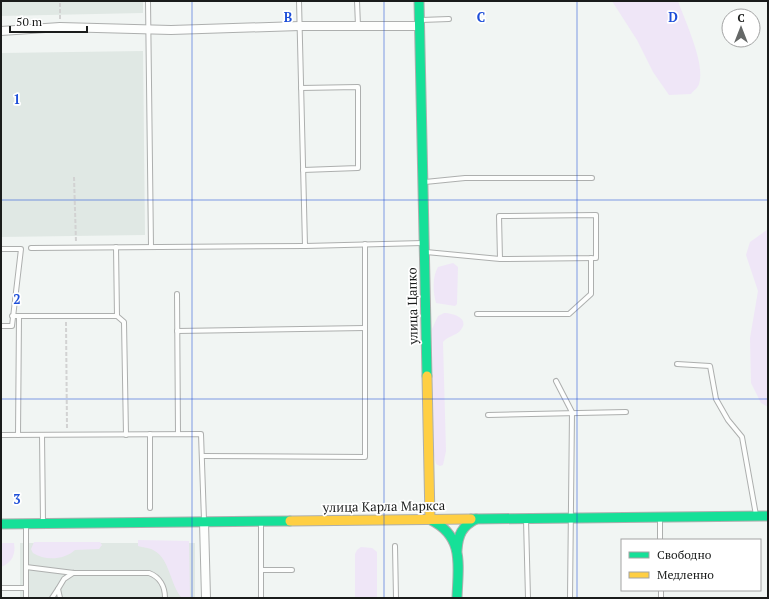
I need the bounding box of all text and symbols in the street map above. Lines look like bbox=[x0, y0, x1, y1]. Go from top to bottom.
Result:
scale bar bbox=[10, 8, 87, 34]
text: B bbox=[284, 8, 292, 26]
text: C bbox=[477, 8, 485, 26]
text: D bbox=[668, 8, 678, 26]
north arrow bbox=[721, 8, 761, 48]
text: С bbox=[737, 11, 745, 25]
text: 50 m bbox=[16, 14, 43, 29]
text: 1 bbox=[13, 90, 21, 108]
street label: улица Цапко bbox=[402, 267, 422, 346]
text: 2 bbox=[13, 290, 21, 308]
text: 3 bbox=[13, 490, 21, 508]
street label: улица Карла Маркса bbox=[322, 496, 446, 516]
legend bbox=[621, 539, 761, 591]
text: Свободно bbox=[657, 547, 712, 562]
text: Медленно bbox=[657, 567, 714, 582]

